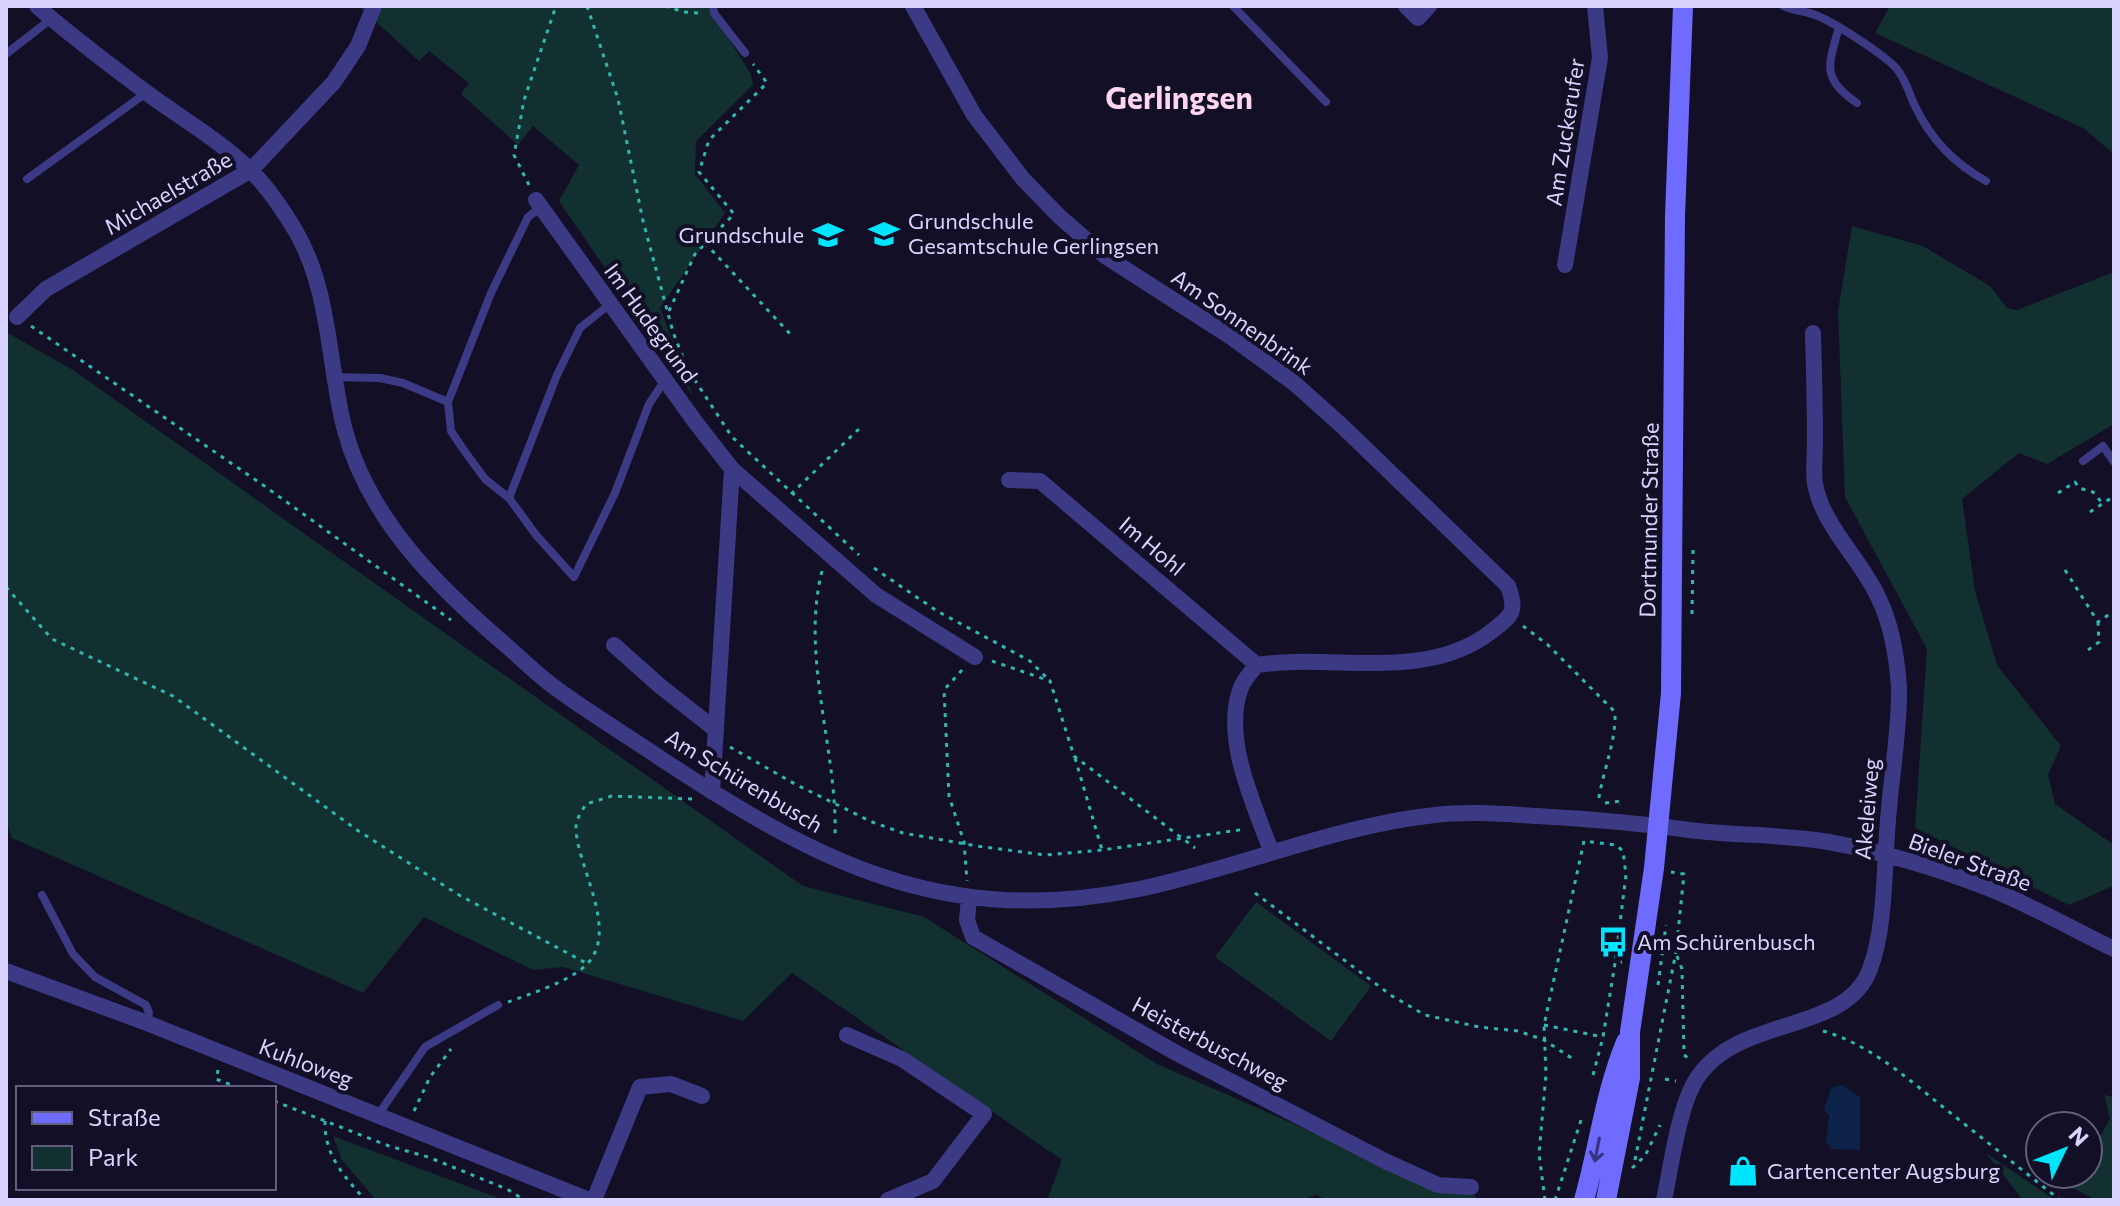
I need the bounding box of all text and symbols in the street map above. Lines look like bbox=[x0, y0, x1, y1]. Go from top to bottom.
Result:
street label: Am Zuckerufer bbox=[1540, 56, 1590, 208]
district label: Gerlingsen bbox=[1105, 78, 1253, 115]
street label: Michaelstraße bbox=[99, 145, 236, 240]
place label: Grundschule Gesamtschule Gerlingsen bbox=[908, 207, 1159, 259]
school or university icon: Grundschule Gesamtschule Gerlingsen bbox=[867, 217, 901, 251]
school or university icon: Grundschule bbox=[811, 218, 845, 252]
place label: Grundschule bbox=[679, 221, 804, 248]
street label: Im Hudegrund bbox=[599, 258, 704, 388]
street label: Am Sonnenbrink bbox=[1167, 263, 1318, 380]
street label: Dortmunder Straße bbox=[1633, 422, 1664, 618]
street label: Im Hohl bbox=[1114, 510, 1191, 581]
street label: Am Schürenbusch bbox=[661, 723, 828, 838]
street label: Akeleiweg bbox=[1849, 757, 1884, 861]
street label: Bieler Straße bbox=[1905, 827, 2035, 896]
bus stop icon: Am Schürenbusch bbox=[1596, 925, 1630, 959]
place label: Am Schürenbusch bbox=[1637, 928, 1816, 955]
street label: Heisterbuschweg bbox=[1128, 990, 1293, 1095]
street label: Kuhloweg bbox=[255, 1032, 357, 1093]
legend bbox=[16, 1086, 276, 1190]
text: Straße bbox=[88, 1102, 161, 1131]
north arrow bbox=[2024, 1110, 2104, 1190]
text: N bbox=[2063, 1121, 2094, 1151]
one-way arrow bbox=[1589, 1137, 1604, 1162]
text: Park bbox=[88, 1142, 138, 1171]
shop icon: Gartencenter Augsburg bbox=[1726, 1154, 1760, 1188]
place label: Gartencenter Augsburg bbox=[1767, 1157, 2000, 1184]

